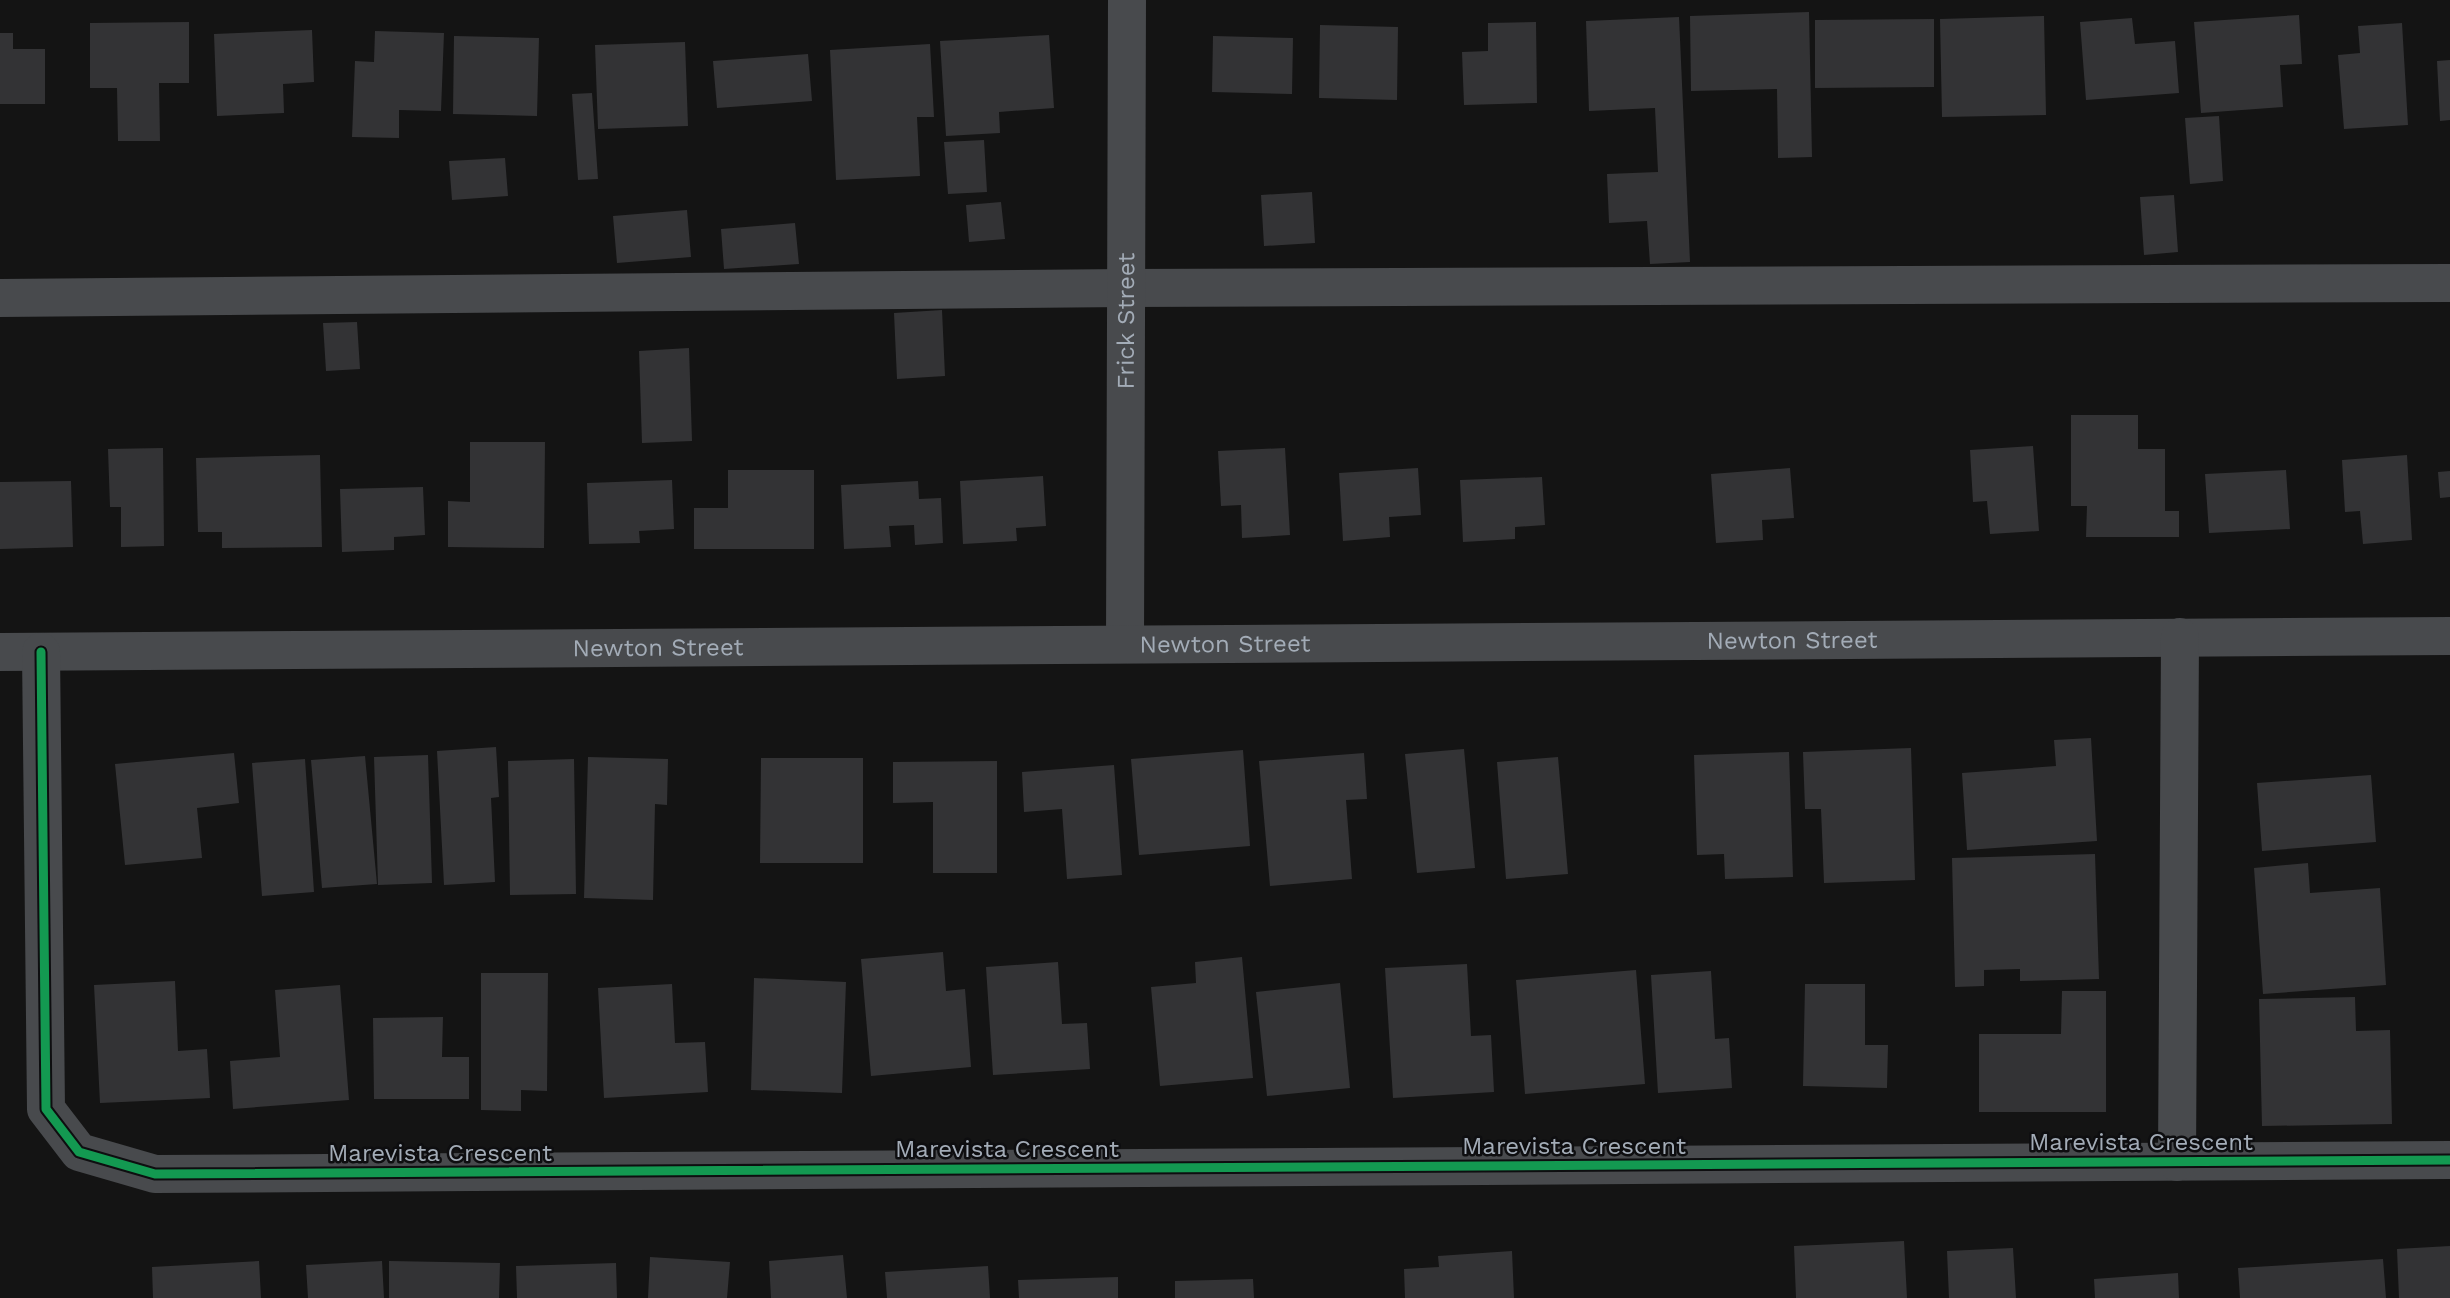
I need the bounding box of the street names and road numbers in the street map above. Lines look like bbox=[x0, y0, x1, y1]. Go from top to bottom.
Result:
street label: Frick Street bbox=[1112, 253, 1140, 389]
street label: Newton Street bbox=[1706, 626, 1877, 655]
street label: Newton Street bbox=[1139, 629, 1311, 659]
street label: Newton Street bbox=[572, 633, 744, 662]
street label: Marevista Crescent bbox=[2029, 1128, 2253, 1156]
street label: Marevista Crescent bbox=[1462, 1132, 1686, 1160]
street label: Marevista Crescent bbox=[895, 1135, 1119, 1163]
street label: Marevista Crescent bbox=[328, 1139, 552, 1167]

